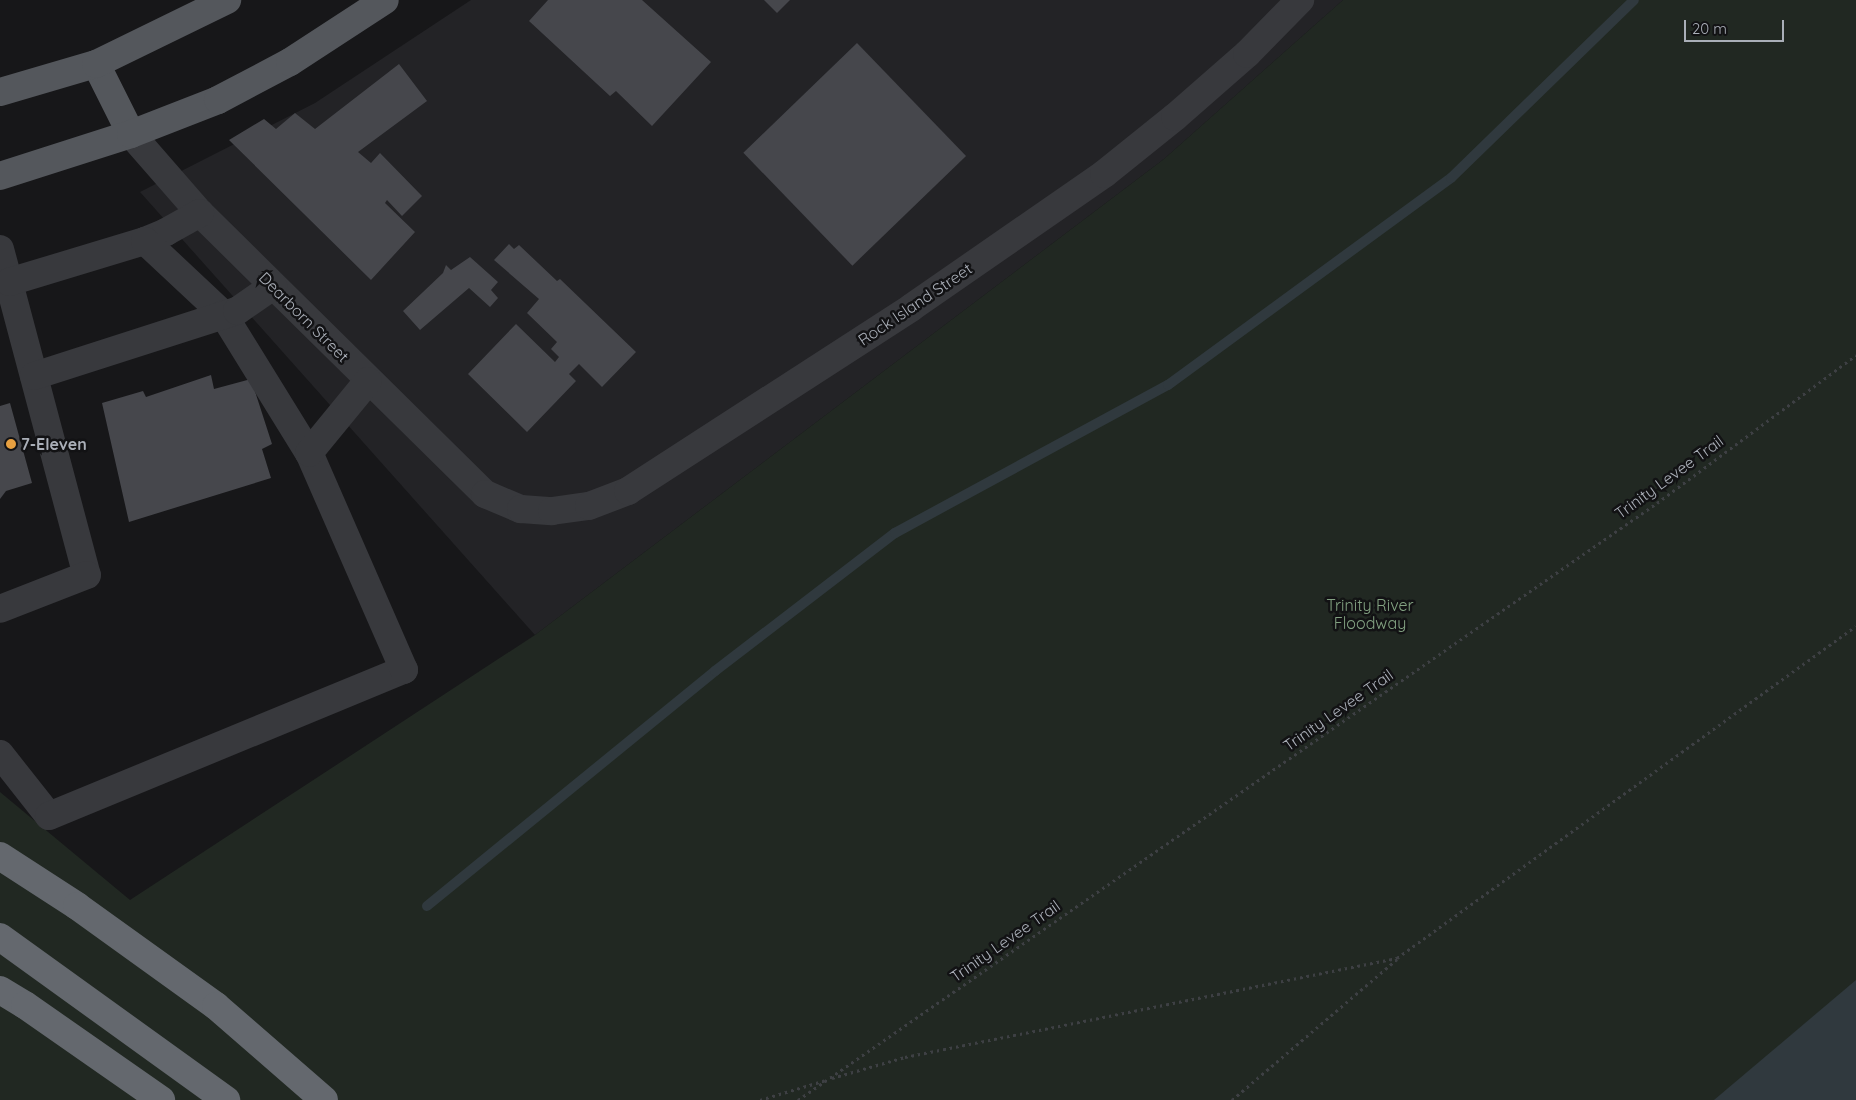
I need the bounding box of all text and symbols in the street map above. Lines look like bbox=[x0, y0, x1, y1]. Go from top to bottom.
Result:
scale bar bbox=[1686, 10, 1786, 42]
text: 20 m bbox=[1692, 19, 1727, 38]
street label: Rock Island Street bbox=[854, 259, 976, 349]
street label: Dearborn Street bbox=[255, 268, 353, 366]
street label: Trinity Levee Trail bbox=[1611, 431, 1727, 523]
place label: 7-Eleven bbox=[21, 434, 87, 454]
marker: 7-Eleven bbox=[5, 438, 17, 450]
park label: Trinity River Floodway bbox=[1326, 595, 1414, 633]
street label: Trinity Levee Trail bbox=[1279, 665, 1397, 755]
street label: Trinity Levee Trail bbox=[946, 896, 1064, 986]

